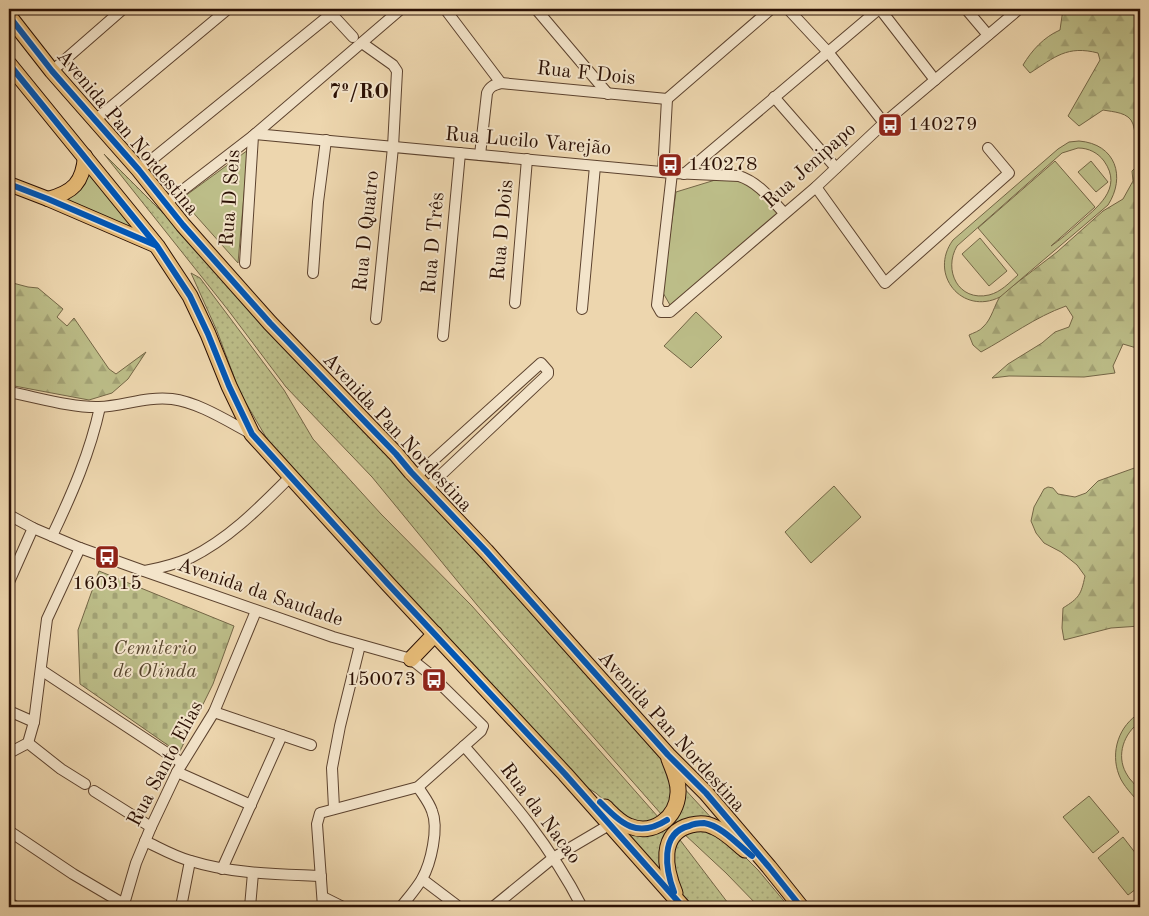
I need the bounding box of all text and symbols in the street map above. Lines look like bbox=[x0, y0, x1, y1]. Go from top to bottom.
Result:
street label: Avenida Pan Nordestina bbox=[52, 47, 202, 220]
street label: Rua F Dois bbox=[536, 59, 636, 89]
district label: 7º/RO bbox=[329, 82, 389, 103]
bus stop icon: 140279 bbox=[877, 112, 903, 138]
place label: 140279 bbox=[908, 115, 978, 135]
street label: Rua Jenipapo bbox=[760, 119, 860, 213]
street label: Rua Lucilo Varejão bbox=[444, 125, 612, 159]
street label: Rua D Seis bbox=[218, 149, 244, 247]
bus stop icon: 140278 bbox=[657, 152, 683, 178]
place label: 140278 bbox=[688, 155, 758, 175]
street label: Rua D Quatro bbox=[351, 170, 383, 292]
street label: Rua D Dois bbox=[489, 179, 517, 281]
street label: Rua D Três bbox=[420, 191, 448, 295]
street label: Avenida Pan Nordestina bbox=[318, 350, 476, 516]
bus stop icon: 160315 bbox=[94, 544, 120, 570]
street label: Avenida da Saudade bbox=[175, 555, 345, 631]
place label: 160315 bbox=[72, 574, 142, 594]
park label: Cemiterio de Olinda bbox=[113, 639, 197, 682]
street label: Avenida Pan Nordestina bbox=[594, 648, 748, 816]
bus stop icon: 150073 bbox=[421, 667, 447, 693]
place label: 150073 bbox=[346, 670, 416, 690]
street label: Rua Santo Elias bbox=[124, 698, 208, 830]
street label: Rua da Nacao bbox=[496, 760, 584, 868]

